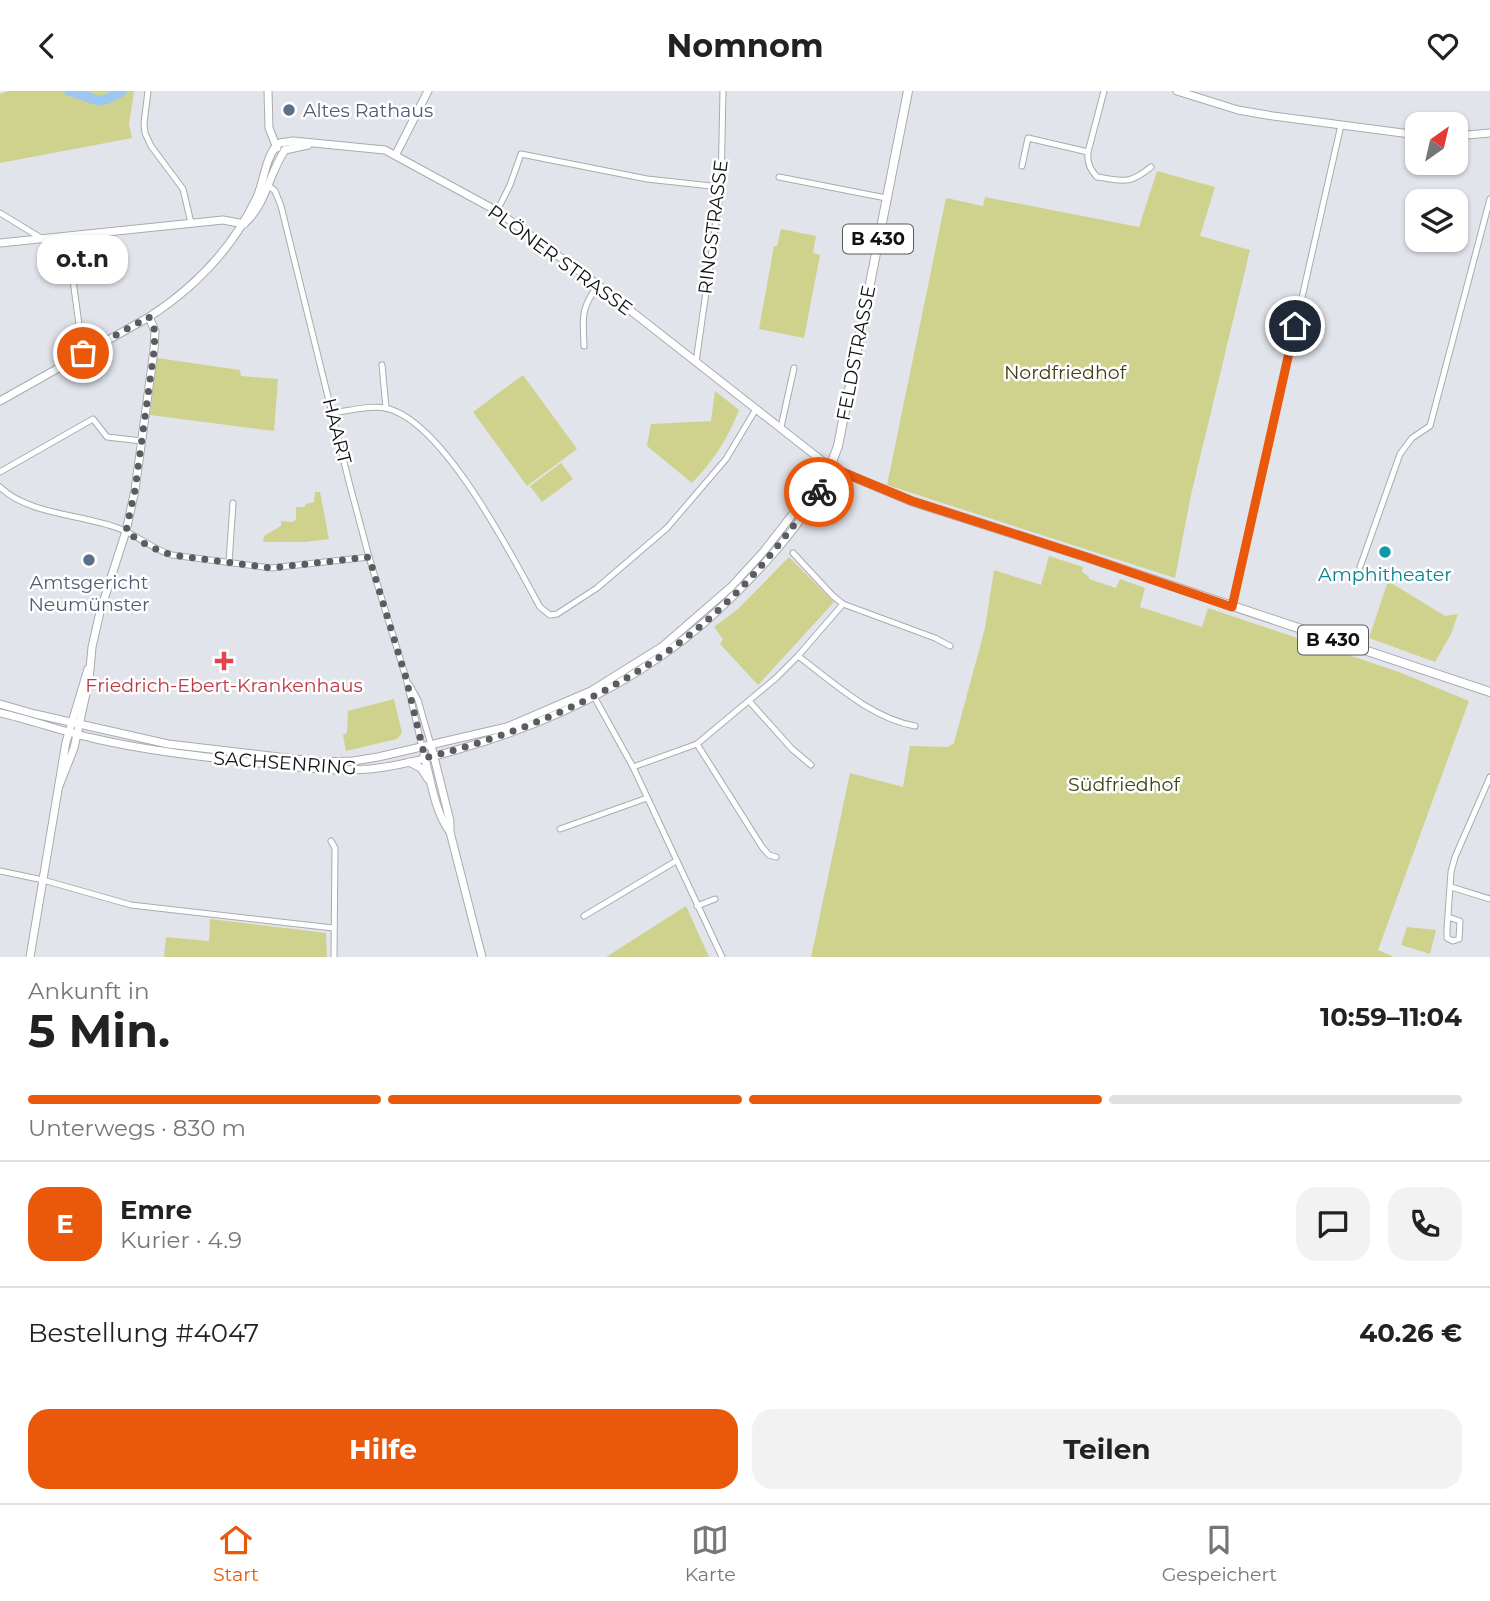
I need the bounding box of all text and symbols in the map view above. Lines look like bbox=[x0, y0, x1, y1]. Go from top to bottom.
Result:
text: Nomnom bbox=[666, 26, 824, 65]
icon: back bbox=[28, 27, 66, 65]
icon: heart bbox=[1424, 27, 1462, 65]
place label: Altes Rathaus bbox=[303, 99, 433, 122]
marker: Altes Rathaus bbox=[281, 102, 297, 118]
north arrow bbox=[1405, 112, 1468, 175]
map controls bbox=[1405, 112, 1468, 252]
street label: RINGSTRASSE bbox=[693, 158, 733, 296]
button: layers bbox=[1405, 189, 1468, 252]
street label: PLÖNER STRASSE bbox=[483, 200, 637, 320]
road number: B 430 bbox=[843, 225, 913, 253]
callout: o.t.n bbox=[38, 234, 128, 283]
text: o.t.n bbox=[56, 245, 109, 273]
street label: FELDSTRASSE bbox=[832, 283, 880, 423]
pin bbox=[1265, 296, 1325, 356]
icon: home bbox=[1276, 307, 1314, 345]
pin bbox=[53, 323, 113, 383]
icon: bag bbox=[64, 334, 102, 372]
park label: Nordfriedhof bbox=[1004, 361, 1128, 384]
street label: HAART bbox=[318, 396, 356, 467]
courier bbox=[784, 457, 854, 527]
icon: bike bbox=[800, 473, 838, 511]
marker: Amphitheater bbox=[1377, 544, 1393, 560]
marker: Amtsgericht Neumünster bbox=[81, 552, 97, 568]
place label: Amphitheater bbox=[1318, 563, 1452, 586]
place label: Amtsgericht Neumünster bbox=[28, 571, 150, 616]
road number: B 430 bbox=[1298, 625, 1368, 655]
marker: Friedrich-Ebert-Krankenhaus bbox=[214, 651, 234, 671]
place label: Friedrich-Ebert-Krankenhaus bbox=[85, 674, 363, 697]
street label: SACHSENRING bbox=[213, 747, 357, 779]
park label: Südfriedhof bbox=[1068, 773, 1182, 796]
text: Ankunft in bbox=[28, 977, 149, 1005]
text: 10:59–11:04 bbox=[1320, 1001, 1462, 1033]
text: 5 Min. bbox=[28, 1002, 170, 1059]
text: Unterwegs · 830 m bbox=[28, 1114, 246, 1142]
button: chat bbox=[1296, 1187, 1370, 1261]
button: phone bbox=[1388, 1187, 1462, 1261]
text: Emre bbox=[120, 1194, 192, 1226]
text: E bbox=[56, 1208, 74, 1240]
text: Kurier · 4.9 bbox=[120, 1226, 242, 1254]
text: Bestellung #4047 bbox=[28, 1317, 259, 1349]
text: 40.26 € bbox=[1359, 1317, 1462, 1349]
button: Hilfe bbox=[28, 1409, 738, 1489]
button: Teilen bbox=[752, 1409, 1462, 1489]
tab: Start bbox=[213, 1521, 259, 1586]
tab: Karte bbox=[685, 1521, 736, 1586]
tab: Gespeichert bbox=[1162, 1521, 1277, 1586]

